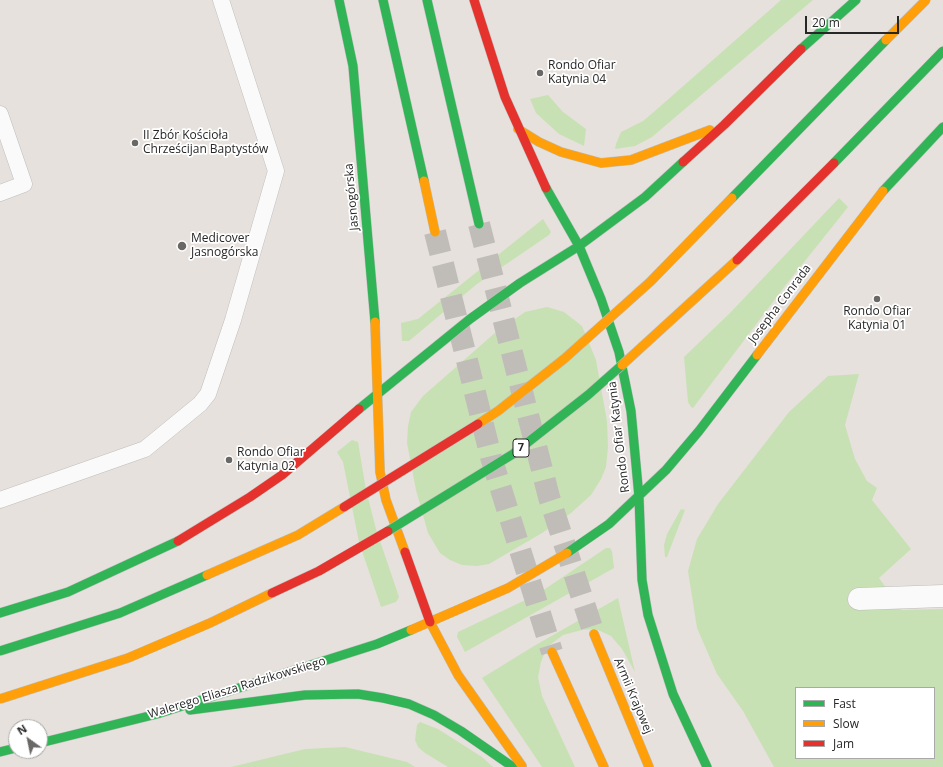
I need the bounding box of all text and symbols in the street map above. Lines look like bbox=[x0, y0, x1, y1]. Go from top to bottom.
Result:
scale bar bbox=[807, 8, 901, 34]
text: 20 m bbox=[812, 14, 840, 31]
place label: Rondo Ofiar Katynia 04 bbox=[548, 59, 616, 87]
marker: Rondo Ofiar Katynia 04 bbox=[535, 68, 545, 78]
place label: II Zbór Kościoła Chrześcijan Baptystów bbox=[143, 129, 268, 157]
marker: II Zbór Kościoła Chrześcijan Baptystów bbox=[130, 138, 140, 148]
street label: Jasnogórska bbox=[342, 163, 362, 231]
place label: Medicover Jasnogórska bbox=[191, 232, 259, 260]
marker: Medicover Jasnogórska bbox=[176, 240, 188, 252]
street label: Josepha Conrada bbox=[746, 262, 814, 346]
marker: Rondo Ofiar Katynia 01 bbox=[872, 294, 882, 304]
place label: Rondo Ofiar Katynia 01 bbox=[843, 305, 911, 333]
street label: Rondo Ofiar Katynia bbox=[605, 380, 633, 494]
road number: 7 bbox=[513, 439, 529, 457]
place label: Rondo Ofiar Katynia 02 bbox=[237, 446, 305, 474]
marker: Rondo Ofiar Katynia 02 bbox=[224, 455, 234, 465]
street label: Walerego Eliasza Radzikowskiego bbox=[146, 654, 328, 722]
street label: Armii Krajowej bbox=[611, 656, 655, 736]
legend bbox=[795, 687, 935, 759]
text: Fast bbox=[833, 695, 856, 712]
text: Slow bbox=[833, 715, 859, 732]
north arrow bbox=[8, 719, 48, 759]
text: N bbox=[14, 721, 30, 738]
text: Jam bbox=[833, 735, 854, 752]

